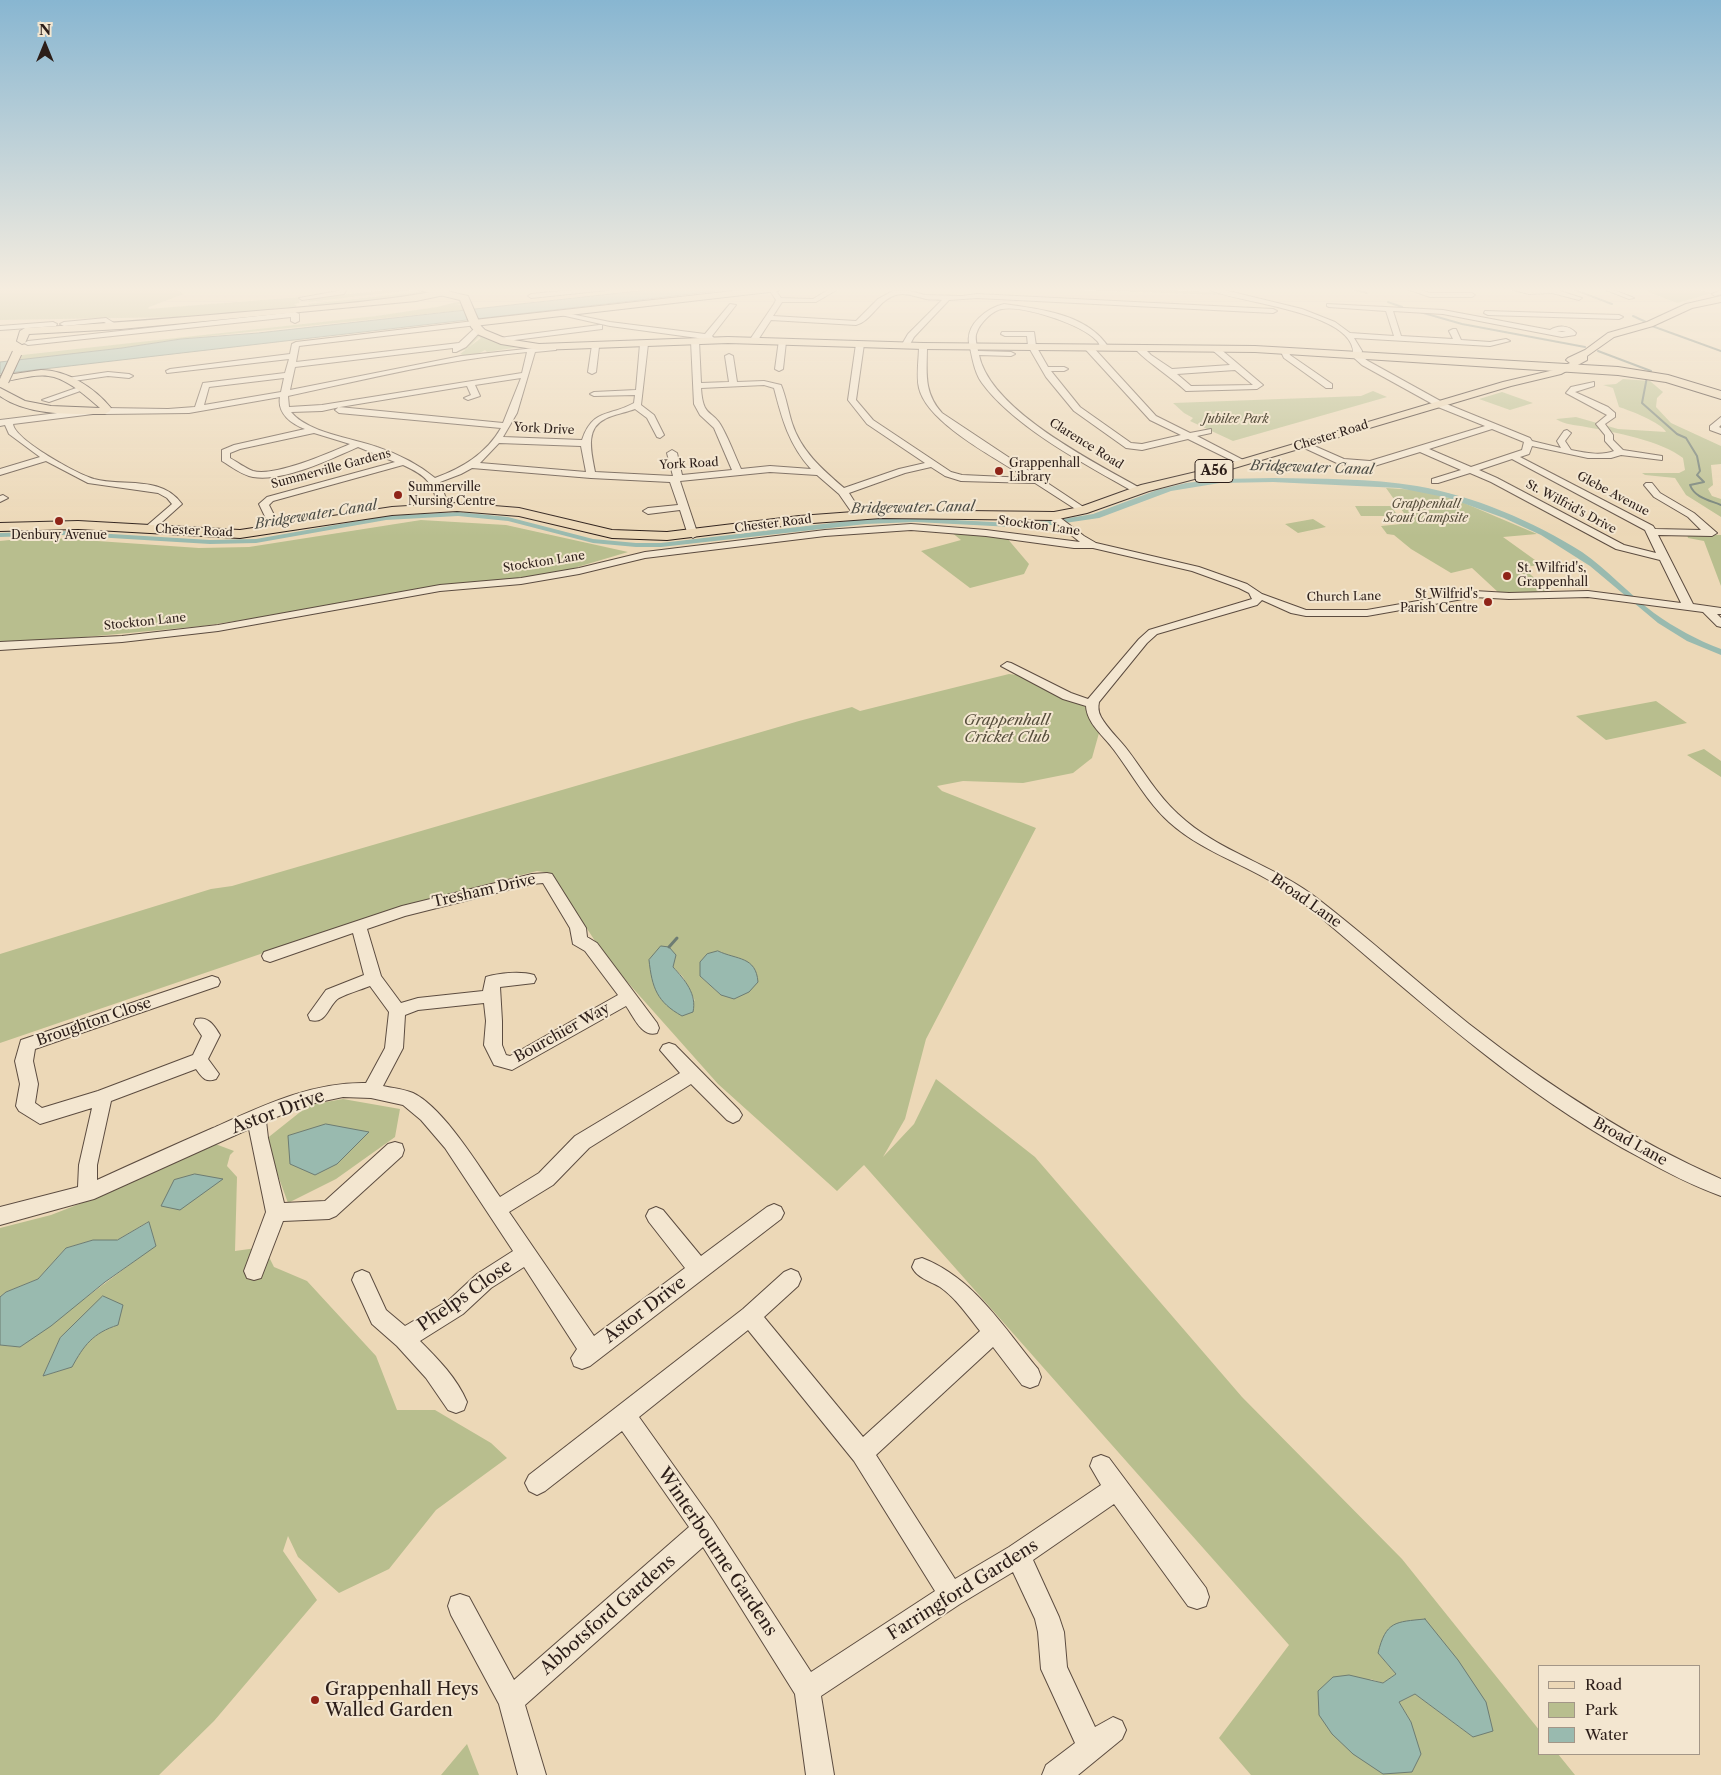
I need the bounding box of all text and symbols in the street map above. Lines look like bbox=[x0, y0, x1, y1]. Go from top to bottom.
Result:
north arrow bbox=[20, 20, 70, 70]
text: N bbox=[39, 21, 51, 39]
park label: Jubilee Park bbox=[1203, 413, 1269, 427]
street label: Clarence Road bbox=[1046, 416, 1126, 472]
street label: Chester Road bbox=[1292, 418, 1370, 454]
street label: York Drive bbox=[513, 420, 575, 438]
street label: Summerville Gardens bbox=[269, 446, 393, 492]
street label: York Road bbox=[659, 455, 719, 473]
place label: Grappenhall Library bbox=[1009, 457, 1080, 485]
water label: Bridgewater Canal bbox=[1250, 457, 1374, 479]
road number: A56 bbox=[1195, 460, 1233, 482]
marker: Grappenhall Library bbox=[993, 465, 1005, 477]
street label: Glebe Avenue bbox=[1574, 469, 1652, 519]
street label: St. Wilfrid's Drive bbox=[1523, 477, 1619, 537]
place label: Summerville Nursing Centre bbox=[408, 481, 495, 509]
marker: Summerville Nursing Centre bbox=[392, 489, 404, 501]
water label: Bridgewater Canal bbox=[253, 497, 379, 533]
park label: Grappenhall Scout Campsite bbox=[1384, 498, 1468, 526]
water label: Bridgewater Canal bbox=[851, 499, 975, 517]
street label: Chester Road bbox=[734, 512, 812, 536]
street label: Stockton Lane bbox=[997, 513, 1081, 539]
marker: Denbury Avenue bbox=[53, 515, 65, 527]
street label: Chester Road bbox=[155, 522, 233, 540]
place label: Denbury Avenue bbox=[11, 529, 107, 543]
street label: Stockton Lane bbox=[502, 548, 586, 576]
place label: St. Wilfrid's, Grappenhall bbox=[1517, 562, 1588, 590]
marker: St. Wilfrid's, Grappenhall bbox=[1501, 570, 1513, 582]
place label: St Wilfrid's Parish Centre bbox=[1400, 588, 1478, 616]
street label: Church Lane bbox=[1307, 589, 1381, 605]
marker: St Wilfrid's Parish Centre bbox=[1482, 596, 1494, 608]
street label: Stockton Lane bbox=[103, 611, 187, 633]
park label: Grappenhall Cricket Club bbox=[964, 712, 1050, 747]
street label: Tresham Drive bbox=[431, 870, 537, 912]
street label: Broad Lane bbox=[1267, 870, 1345, 932]
street label: Broughton Close bbox=[34, 994, 154, 1050]
street label: Bourchier Way bbox=[511, 999, 613, 1067]
street label: Astor Drive bbox=[228, 1085, 328, 1139]
street label: Broad Lane bbox=[1590, 1114, 1670, 1170]
street label: Phelps Close bbox=[414, 1255, 516, 1337]
street label: Astor Drive bbox=[600, 1272, 690, 1348]
street label: Winterbourne Gardens bbox=[653, 1464, 781, 1640]
street label: Farringford Gardens bbox=[884, 1535, 1042, 1645]
street label: Abbotsford Gardens bbox=[536, 1550, 680, 1680]
legend bbox=[1538, 1665, 1701, 1755]
text: Road bbox=[1585, 1675, 1622, 1694]
place label: Grappenhall Heys Walled Garden bbox=[325, 1679, 479, 1722]
marker: Grappenhall Heys Walled Garden bbox=[309, 1694, 321, 1706]
text: Park bbox=[1585, 1700, 1618, 1719]
text: Water bbox=[1585, 1725, 1628, 1744]

